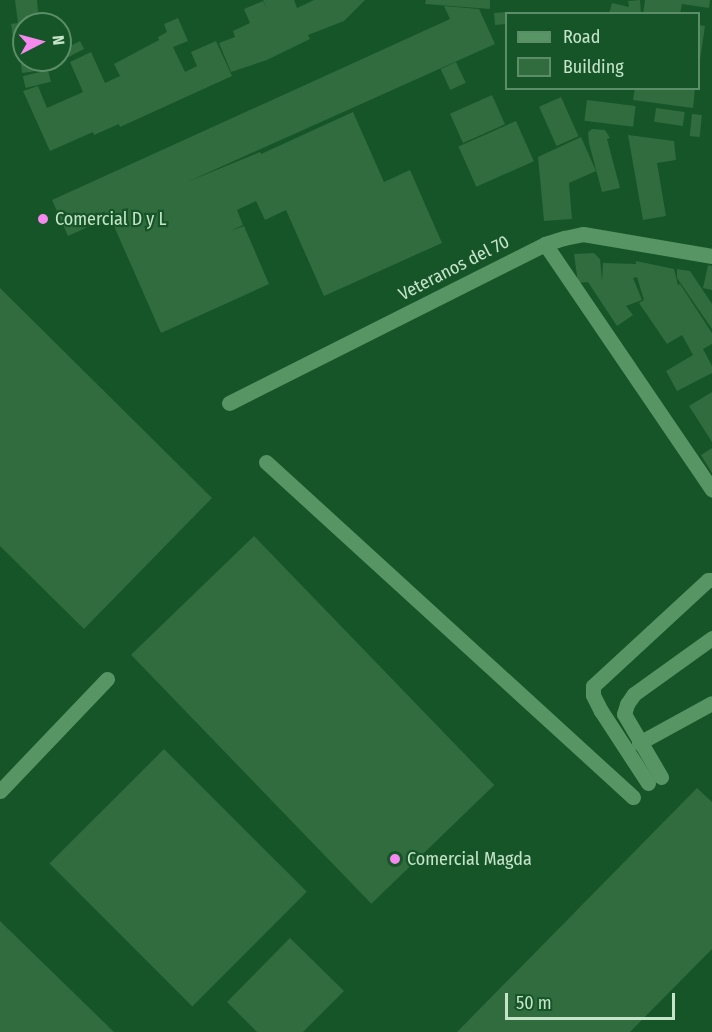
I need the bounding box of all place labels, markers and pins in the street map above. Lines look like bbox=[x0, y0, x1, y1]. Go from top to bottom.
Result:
place label: Comercial D y L bbox=[55, 208, 167, 230]
marker: Comercial D y L bbox=[36, 212, 50, 226]
place label: Comercial Magda bbox=[407, 848, 532, 870]
marker: Comercial Magda bbox=[388, 852, 402, 866]

